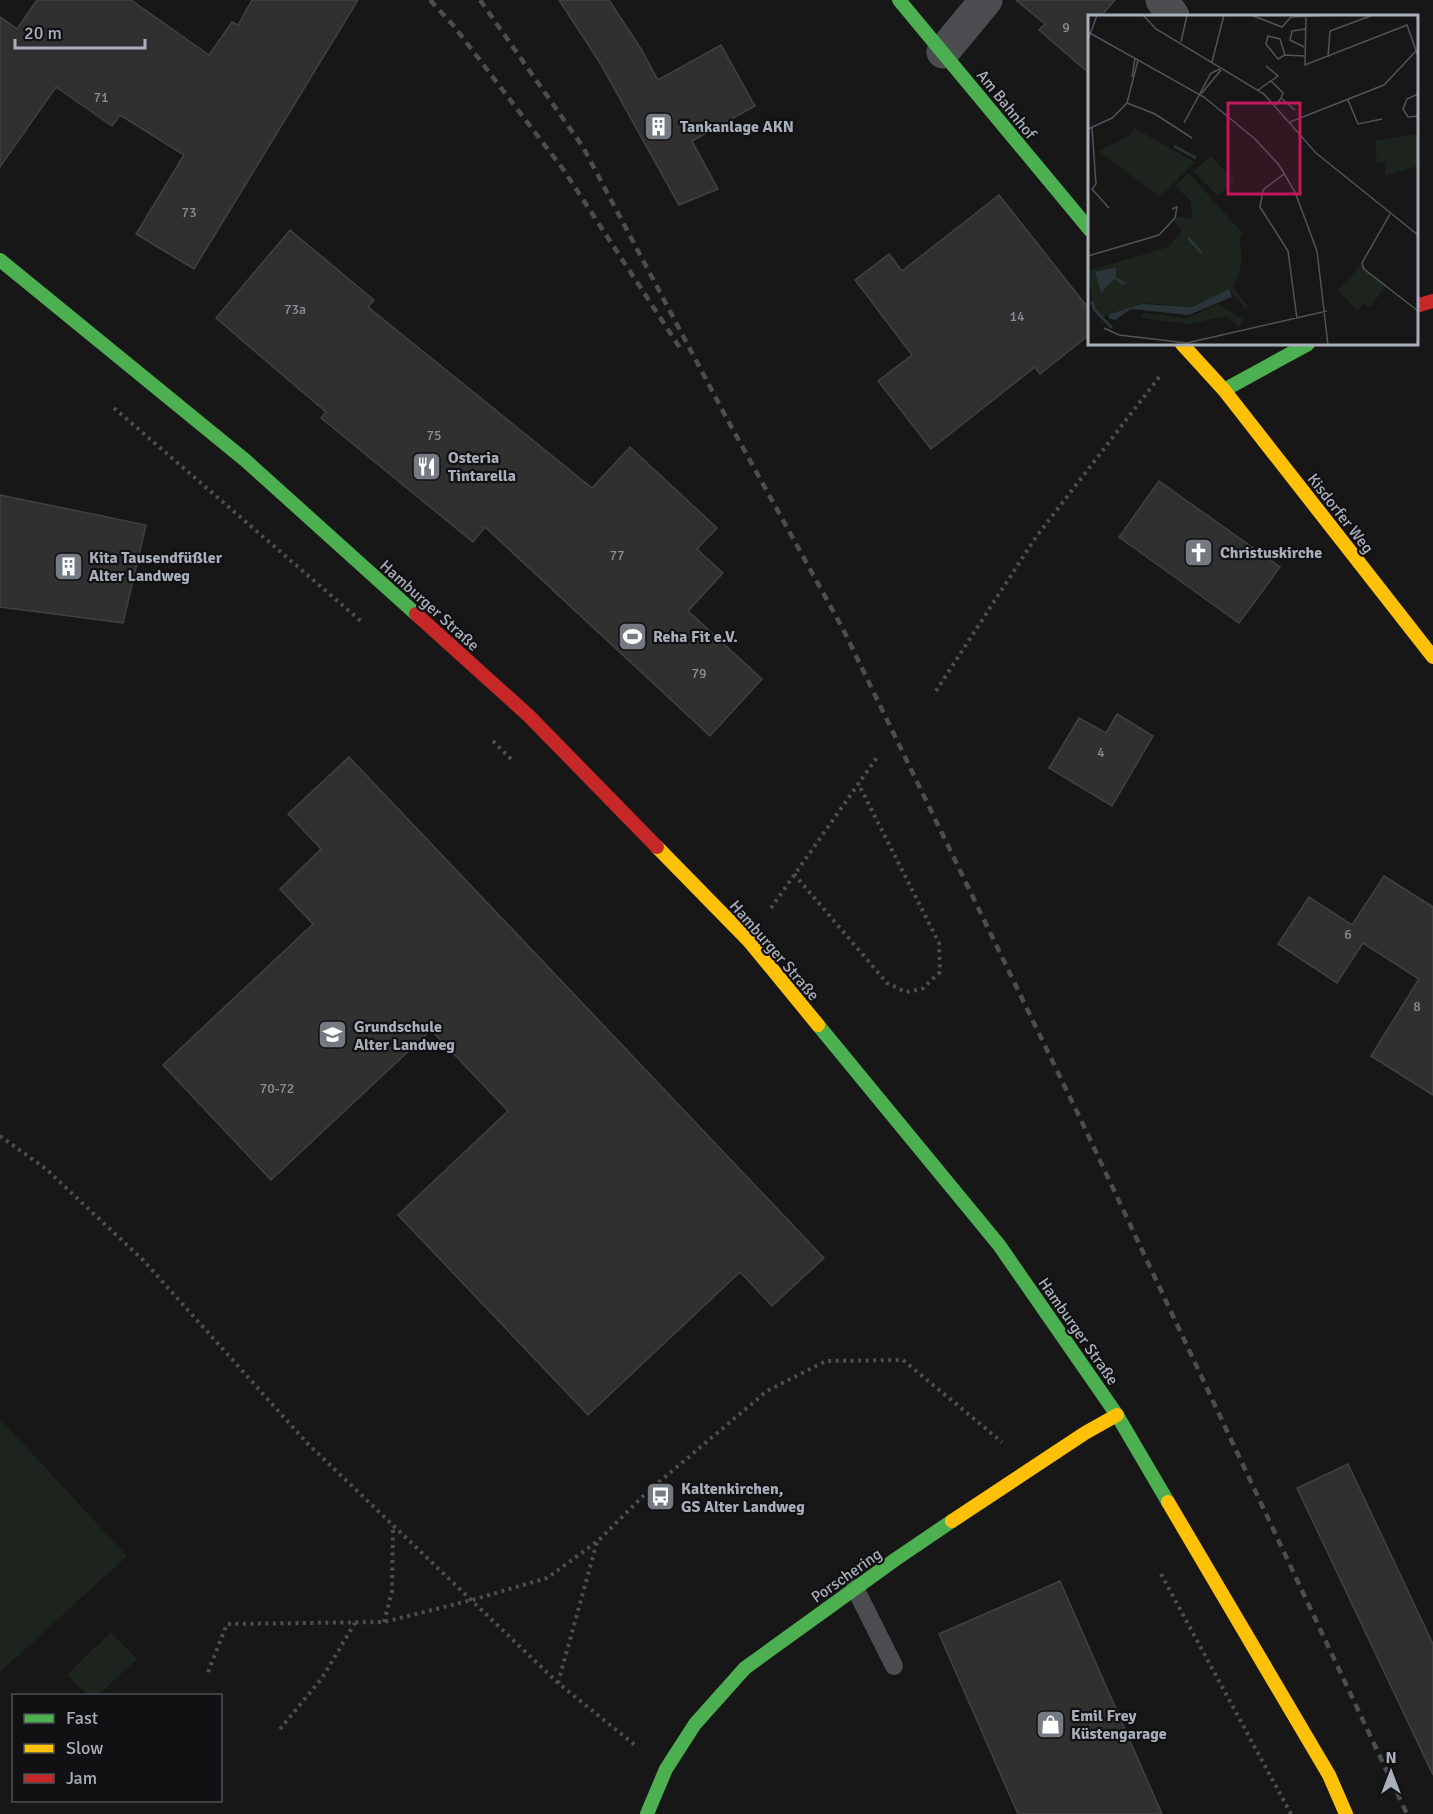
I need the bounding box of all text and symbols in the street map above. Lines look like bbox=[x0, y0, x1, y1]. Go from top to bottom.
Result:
scale bar bbox=[15, 12, 146, 50]
inset map bbox=[1088, 15, 1418, 345]
house number: 9 bbox=[1062, 19, 1070, 36]
text: 20 m bbox=[24, 22, 62, 44]
street label: Am Bahnhof bbox=[972, 66, 1041, 144]
house number: 71 bbox=[93, 89, 109, 106]
building icon: Tankanlage AKN bbox=[643, 110, 675, 142]
place label: Tankanlage AKN bbox=[680, 117, 794, 137]
house number: 73 bbox=[181, 204, 197, 221]
house number: 73a bbox=[284, 301, 306, 318]
house number: 14 bbox=[1009, 308, 1025, 325]
house number: 75 bbox=[426, 427, 442, 444]
place label: Osteria Tintarella bbox=[448, 448, 516, 486]
restaurant icon: Osteria Tintarella bbox=[411, 450, 443, 482]
street label: Kisdorfer Weg bbox=[1303, 470, 1378, 558]
church icon: Christuskirche bbox=[1183, 536, 1215, 568]
place label: Christuskirche bbox=[1220, 543, 1322, 563]
house number: 77 bbox=[609, 547, 625, 564]
place label: Kita Tausendfüßler Alter Landweg bbox=[89, 548, 223, 586]
building icon: Kita Tausendfüßler Alter Landweg bbox=[52, 550, 84, 582]
street label: Hamburger Straße bbox=[375, 556, 483, 656]
sports icon: Reha Fit e.V. bbox=[616, 620, 648, 652]
place label: Reha Fit e.V. bbox=[653, 627, 738, 647]
house number: 79 bbox=[691, 665, 707, 682]
house number: 4 bbox=[1097, 744, 1105, 761]
street label: Hamburger Straße bbox=[725, 896, 823, 1005]
house number: 6 bbox=[1344, 926, 1352, 943]
house number: 8 bbox=[1413, 998, 1421, 1015]
place label: Grundschule Alter Landweg bbox=[354, 1017, 455, 1055]
school or university icon: Grundschule Alter Landweg bbox=[317, 1019, 349, 1051]
house number: 70-72 bbox=[260, 1080, 294, 1097]
street label: Hamburger Straße bbox=[1034, 1274, 1123, 1389]
place label: Kaltenkirchen, GS Alter Landweg bbox=[681, 1479, 805, 1517]
bus stop icon: Kaltenkirchen, GS Alter Landweg bbox=[644, 1481, 676, 1513]
street label: Porschering bbox=[807, 1544, 886, 1607]
legend bbox=[12, 1694, 222, 1802]
place label: Emil Frey Küstengarage bbox=[1071, 1706, 1167, 1744]
text: Fast bbox=[66, 1707, 98, 1729]
shop icon: Emil Frey Küstengarage bbox=[1034, 1708, 1066, 1740]
text: Slow bbox=[66, 1737, 103, 1759]
north arrow bbox=[1361, 1742, 1421, 1802]
text: N bbox=[1385, 1748, 1397, 1768]
text: Jam bbox=[66, 1767, 97, 1789]

